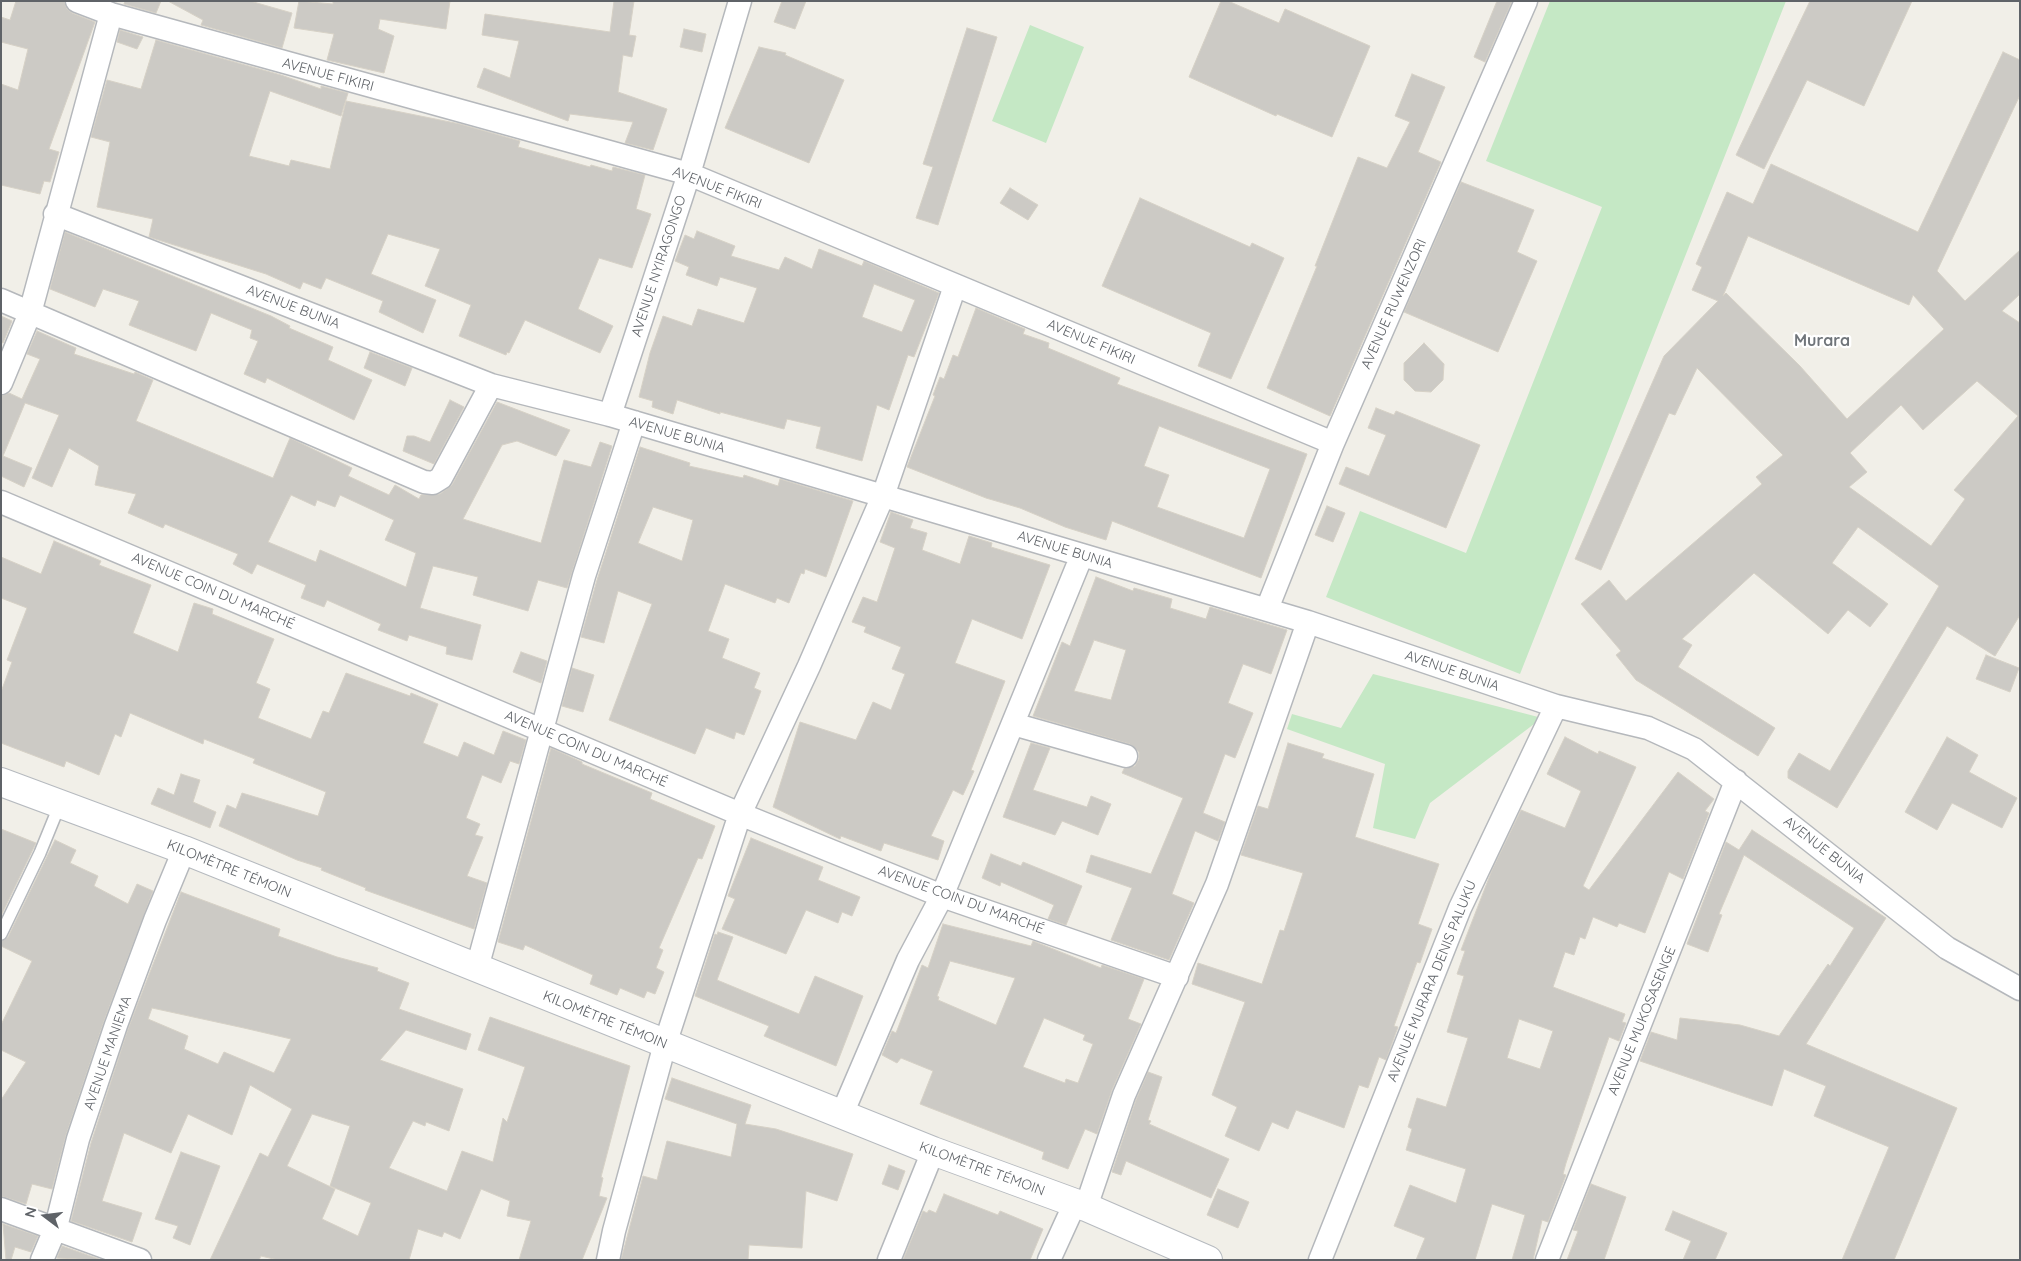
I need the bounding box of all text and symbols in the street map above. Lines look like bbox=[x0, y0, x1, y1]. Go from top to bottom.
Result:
street label: AVENUE FIKIRI bbox=[280, 55, 376, 95]
street label: AVENUE FIKIRI bbox=[670, 163, 764, 213]
street label: AVENUE NYIRAGONGO bbox=[628, 193, 690, 339]
street label: AVENUE RUWENZORI bbox=[1358, 236, 1430, 372]
street label: AVENUE BUNIA bbox=[244, 281, 342, 333]
street label: AVENUE FIKIRI bbox=[1044, 316, 1138, 368]
district label: Murara bbox=[1794, 331, 1850, 351]
street label: AVENUE BUNIA bbox=[627, 413, 727, 457]
street label: AVENUE BUNIA bbox=[1015, 528, 1115, 572]
street label: AVENUE COIN DU MARCHÉ bbox=[129, 549, 297, 633]
street label: AVENUE BUNIA bbox=[1403, 647, 1501, 695]
street label: AVENUE COIN DU MARCHÉ bbox=[502, 707, 670, 791]
street label: AVENUE BUNIA bbox=[1780, 813, 1868, 887]
street label: KILOMÈTRE TÉMOIN bbox=[164, 836, 294, 902]
street label: AVENUE COIN DU MARCHÉ bbox=[876, 862, 1046, 938]
street label: AVENUE MURARA DENIS PALUKU bbox=[1384, 878, 1480, 1084]
street label: AVENUE MUKOSASENGE bbox=[1604, 944, 1680, 1098]
street label: KILOMÈTRE TÉMOIN bbox=[540, 987, 670, 1053]
street label: AVENUE MANIEMA bbox=[81, 994, 135, 1112]
street label: KILOMÈTRE TÉMOIN bbox=[917, 1138, 1047, 1200]
north arrow bbox=[20, 1191, 70, 1241]
text: N bbox=[20, 1205, 41, 1219]

